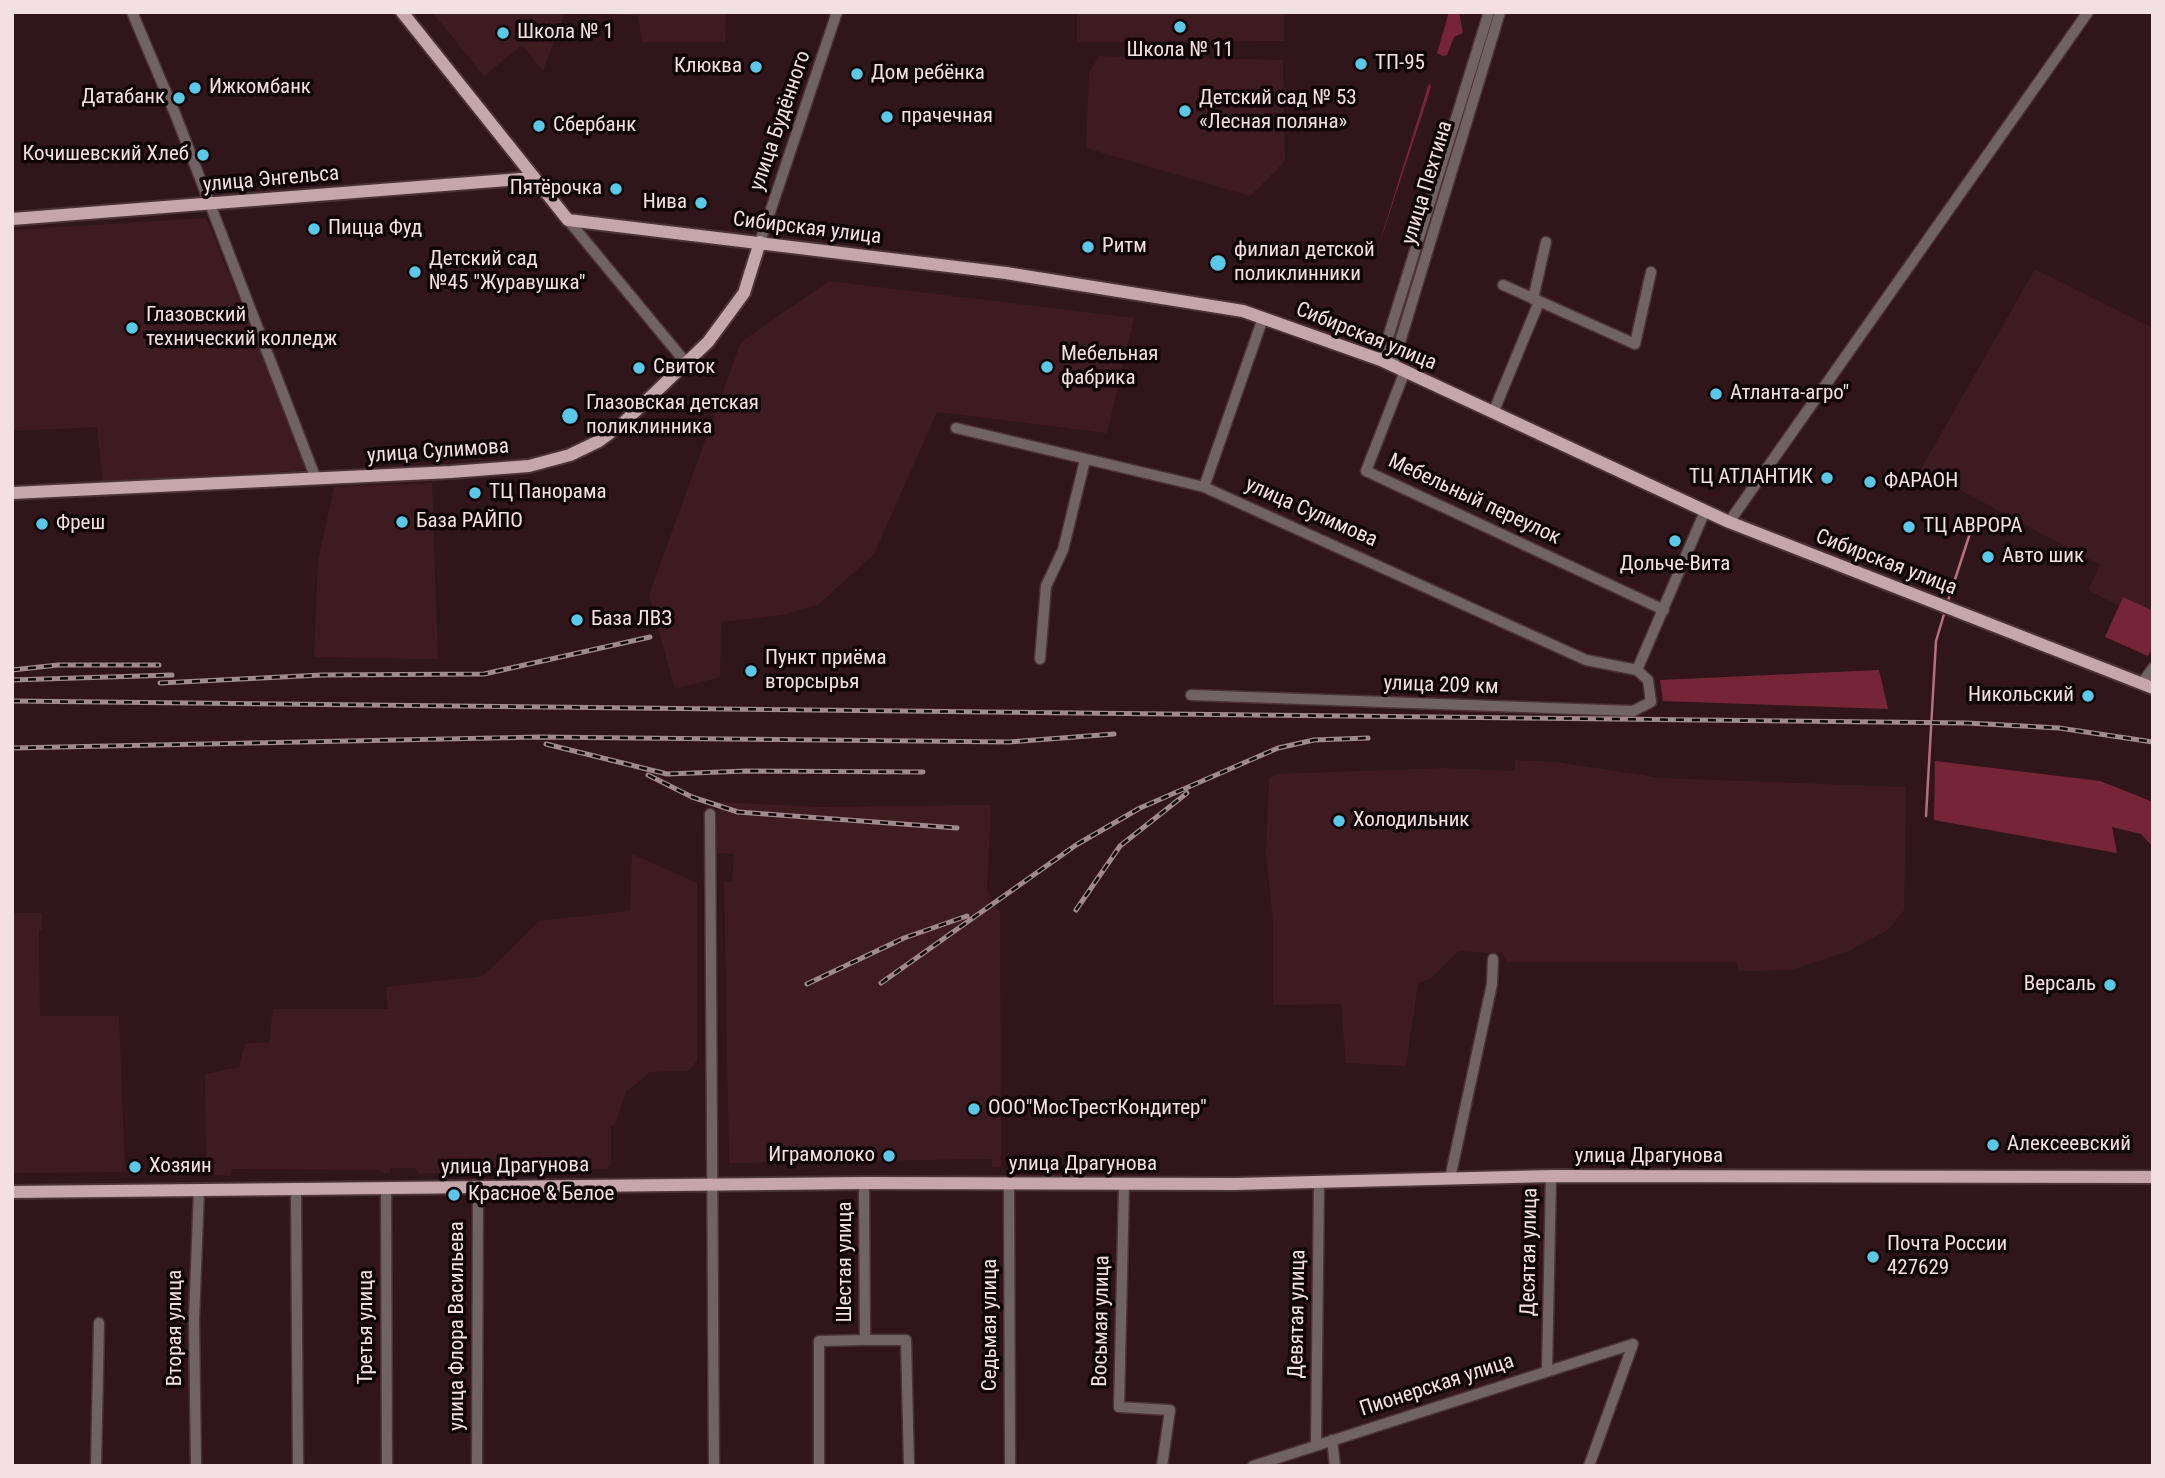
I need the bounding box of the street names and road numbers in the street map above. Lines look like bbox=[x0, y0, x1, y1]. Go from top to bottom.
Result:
street label: улица Будённого bbox=[745, 48, 817, 194]
street label: улица Пехтина bbox=[1397, 118, 1459, 248]
street label: улица Энгельса bbox=[202, 161, 340, 199]
street label: Сибирская улица bbox=[731, 207, 883, 251]
street label: Сибирская улица bbox=[1292, 297, 1440, 377]
street label: улица Сулимова bbox=[366, 434, 510, 470]
street label: Мебельный переулок bbox=[1384, 449, 1564, 551]
street label: улица Сулимова bbox=[1241, 473, 1381, 553]
street label: Сибирская улица bbox=[1812, 524, 1960, 602]
street label: улица 209 км bbox=[1383, 671, 1499, 701]
street label: улица Драгунова bbox=[1575, 1144, 1723, 1170]
street label: улица Драгунова bbox=[1009, 1152, 1157, 1178]
street label: улица Драгунова bbox=[441, 1153, 589, 1181]
street label: Десятая улица bbox=[1516, 1188, 1544, 1316]
street label: Шестая улица bbox=[833, 1201, 859, 1323]
street label: улица Флора Васильева bbox=[445, 1221, 471, 1431]
street label: Девятая улица bbox=[1284, 1249, 1312, 1379]
street label: Восьмая улица bbox=[1088, 1255, 1116, 1387]
street label: Седьмая улица bbox=[978, 1259, 1004, 1391]
street label: Вторая улица bbox=[163, 1270, 189, 1386]
street label: Третья улица bbox=[354, 1270, 380, 1384]
street label: Пионерская улица bbox=[1357, 1349, 1517, 1423]

